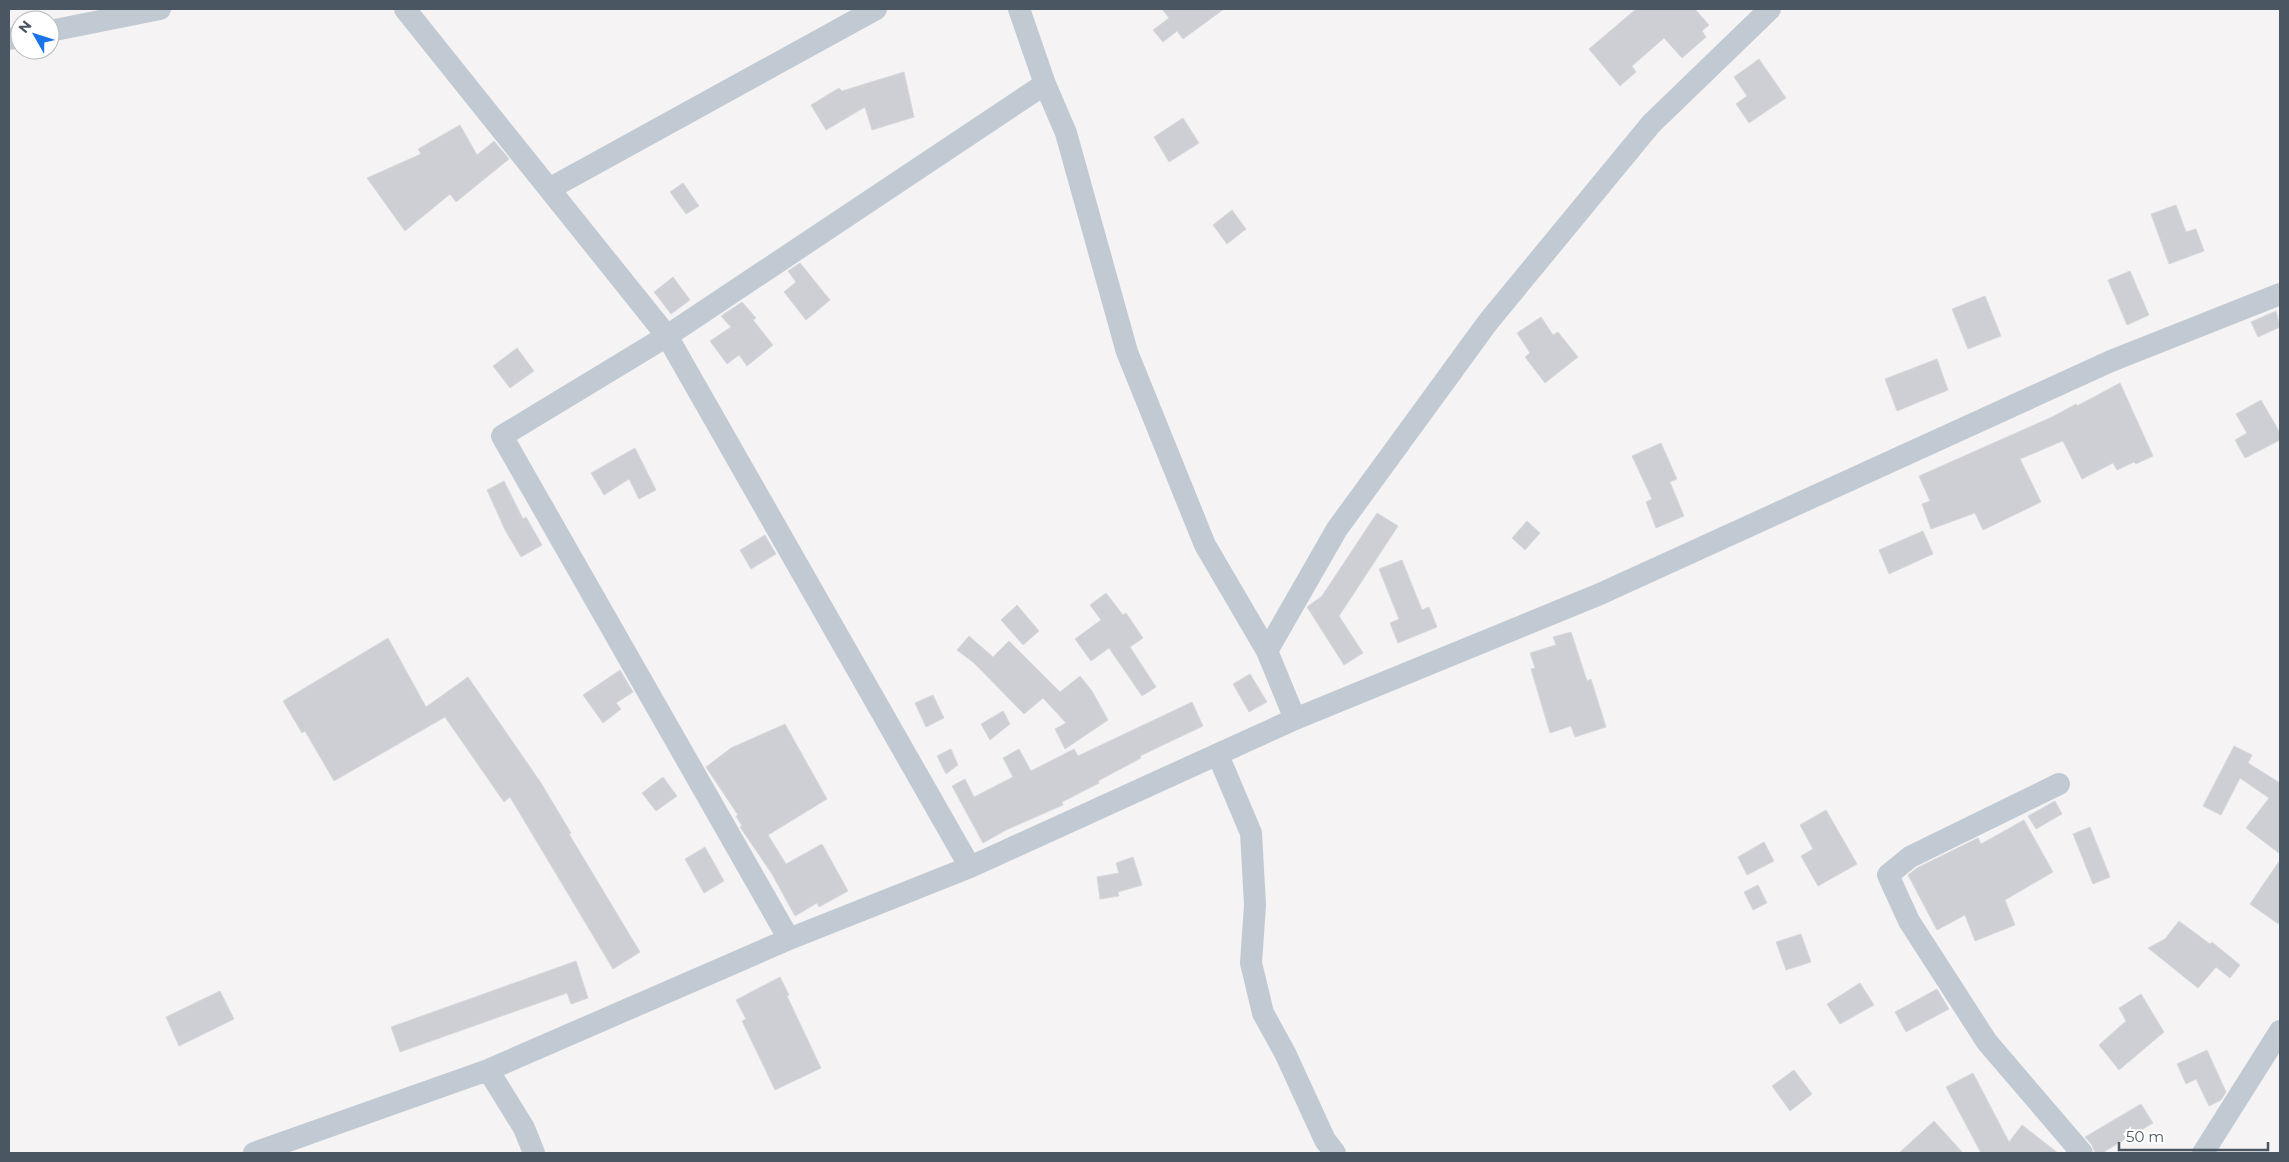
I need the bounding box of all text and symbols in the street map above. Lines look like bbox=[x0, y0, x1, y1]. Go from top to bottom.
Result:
north arrow bbox=[10, 10, 60, 60]
text: N bbox=[14, 17, 35, 37]
scale bar bbox=[2119, 1120, 2268, 1152]
text: 50 m bbox=[2126, 1127, 2164, 1146]

